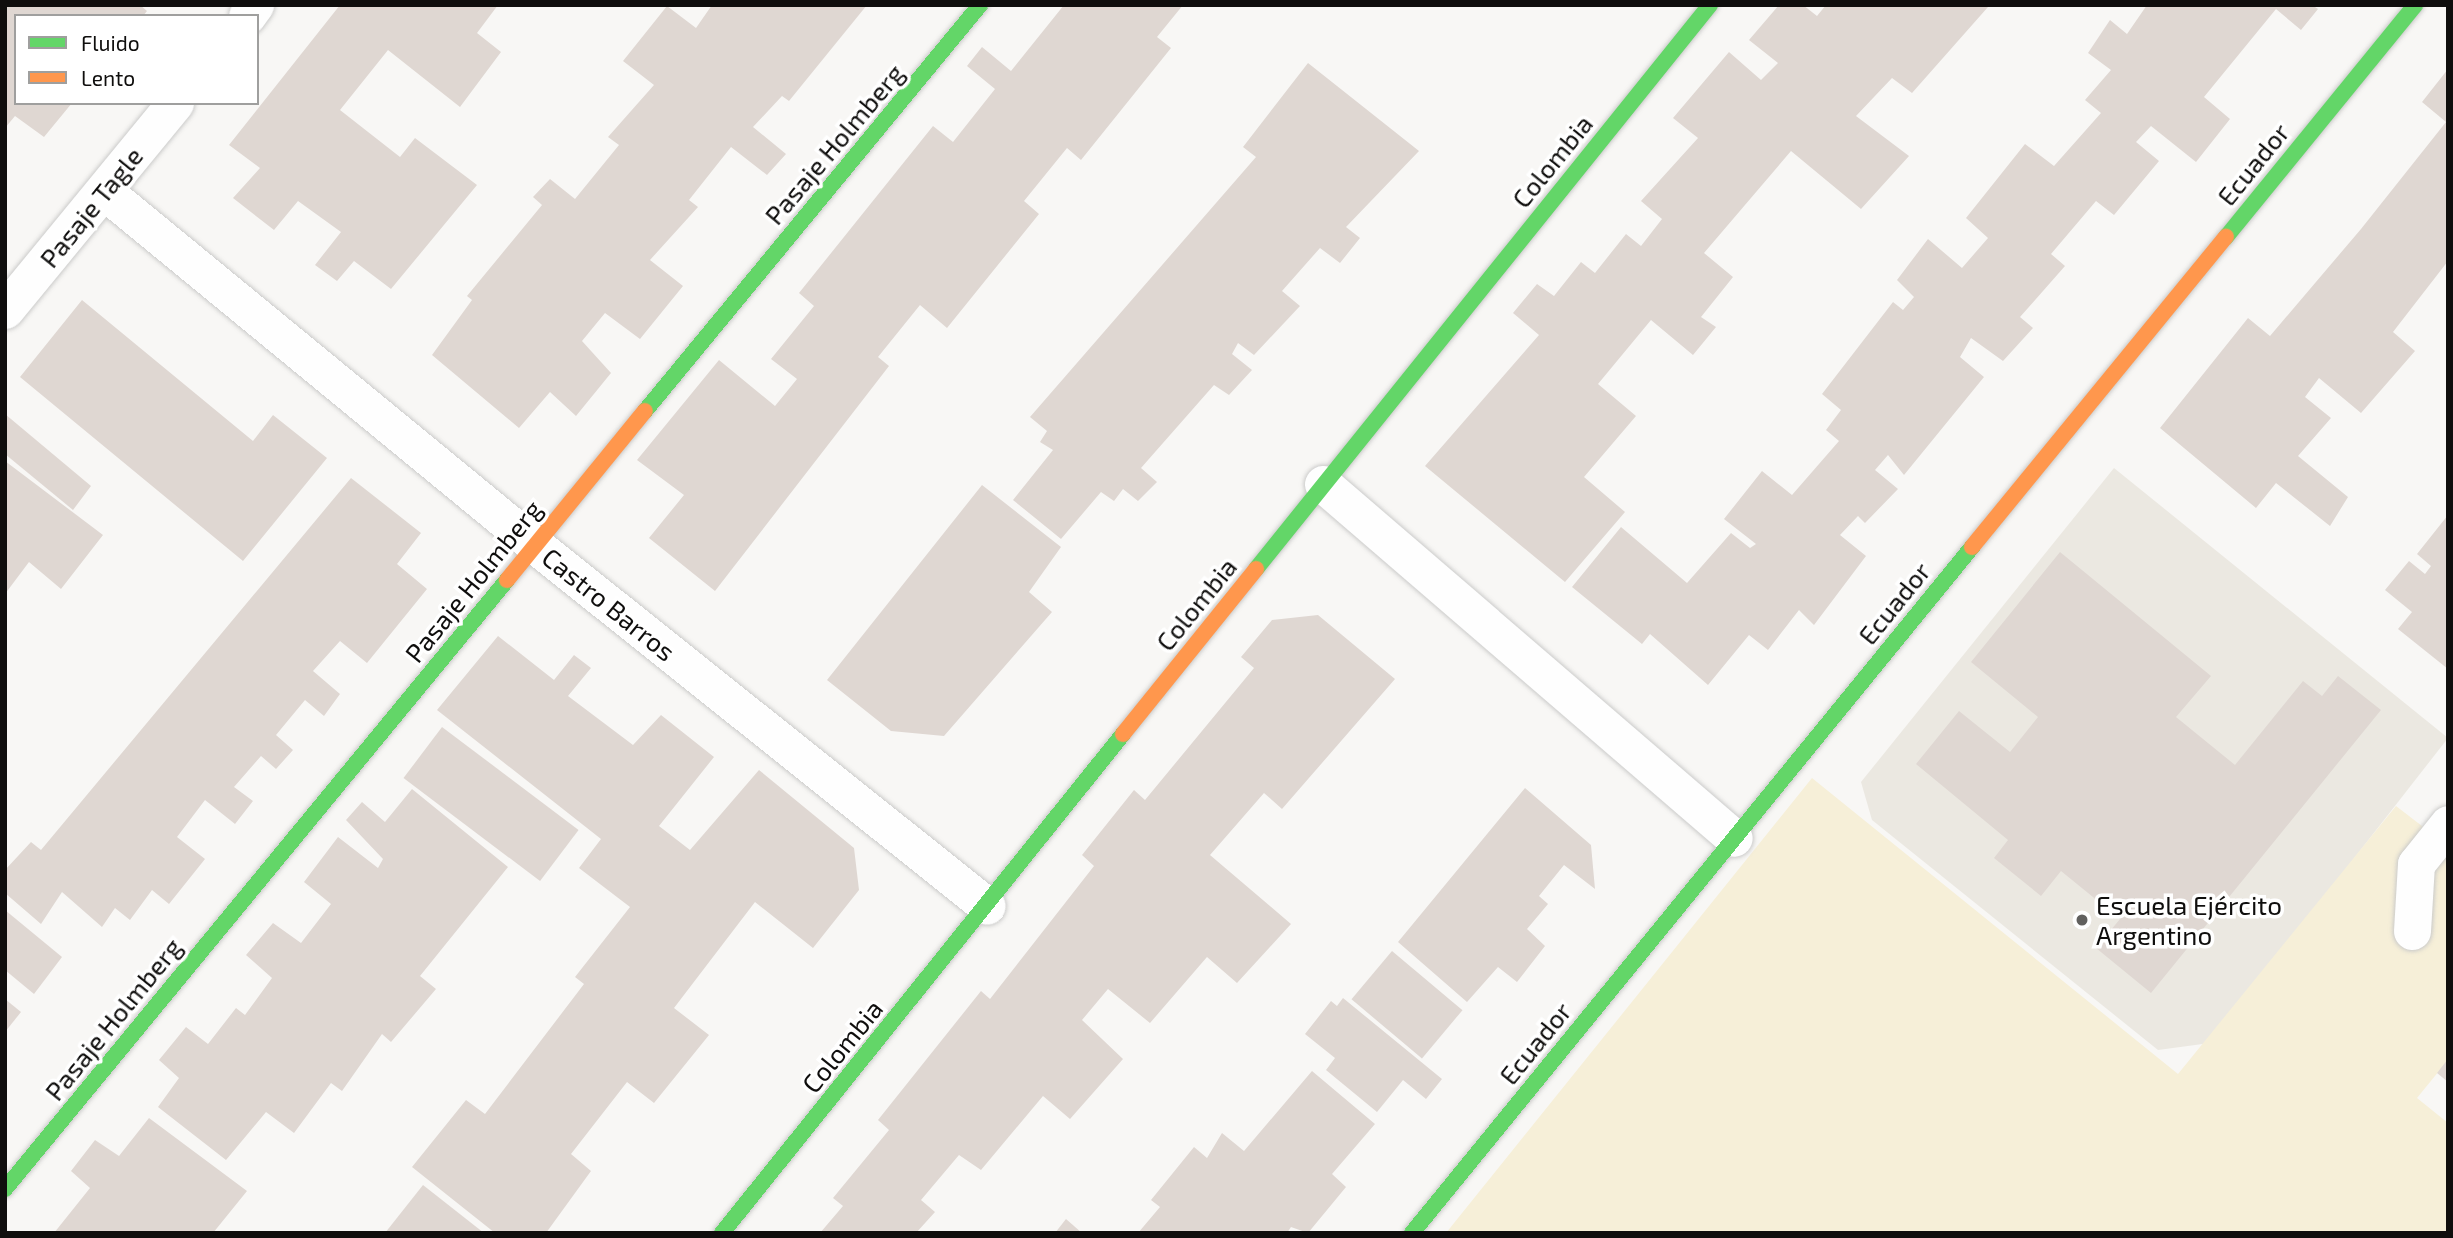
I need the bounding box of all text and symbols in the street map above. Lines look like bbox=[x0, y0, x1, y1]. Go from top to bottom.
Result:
legend bbox=[14, 14, 259, 105]
text: Fluido bbox=[81, 30, 140, 55]
street label: Pasaje Holmberg bbox=[758, 58, 910, 230]
text: Lento bbox=[81, 65, 135, 90]
street label: Colombia bbox=[1505, 108, 1599, 214]
street label: Ecuador bbox=[2211, 117, 2295, 211]
street label: Pasaje Tagle bbox=[33, 140, 149, 274]
street label: Pasaje Holmberg bbox=[398, 494, 548, 668]
street label: Castro Barros bbox=[536, 541, 682, 667]
street label: Colombia bbox=[1149, 551, 1243, 657]
street label: Ecuador bbox=[1852, 556, 1936, 650]
place label: Escuela Ejército Argentino bbox=[2096, 889, 2282, 950]
marker: Escuela Ejército Argentino bbox=[2074, 912, 2090, 928]
street label: Pasaje Holmberg bbox=[38, 932, 188, 1106]
street label: Colombia bbox=[795, 993, 889, 1099]
street label: Ecuador bbox=[1493, 996, 1577, 1090]

